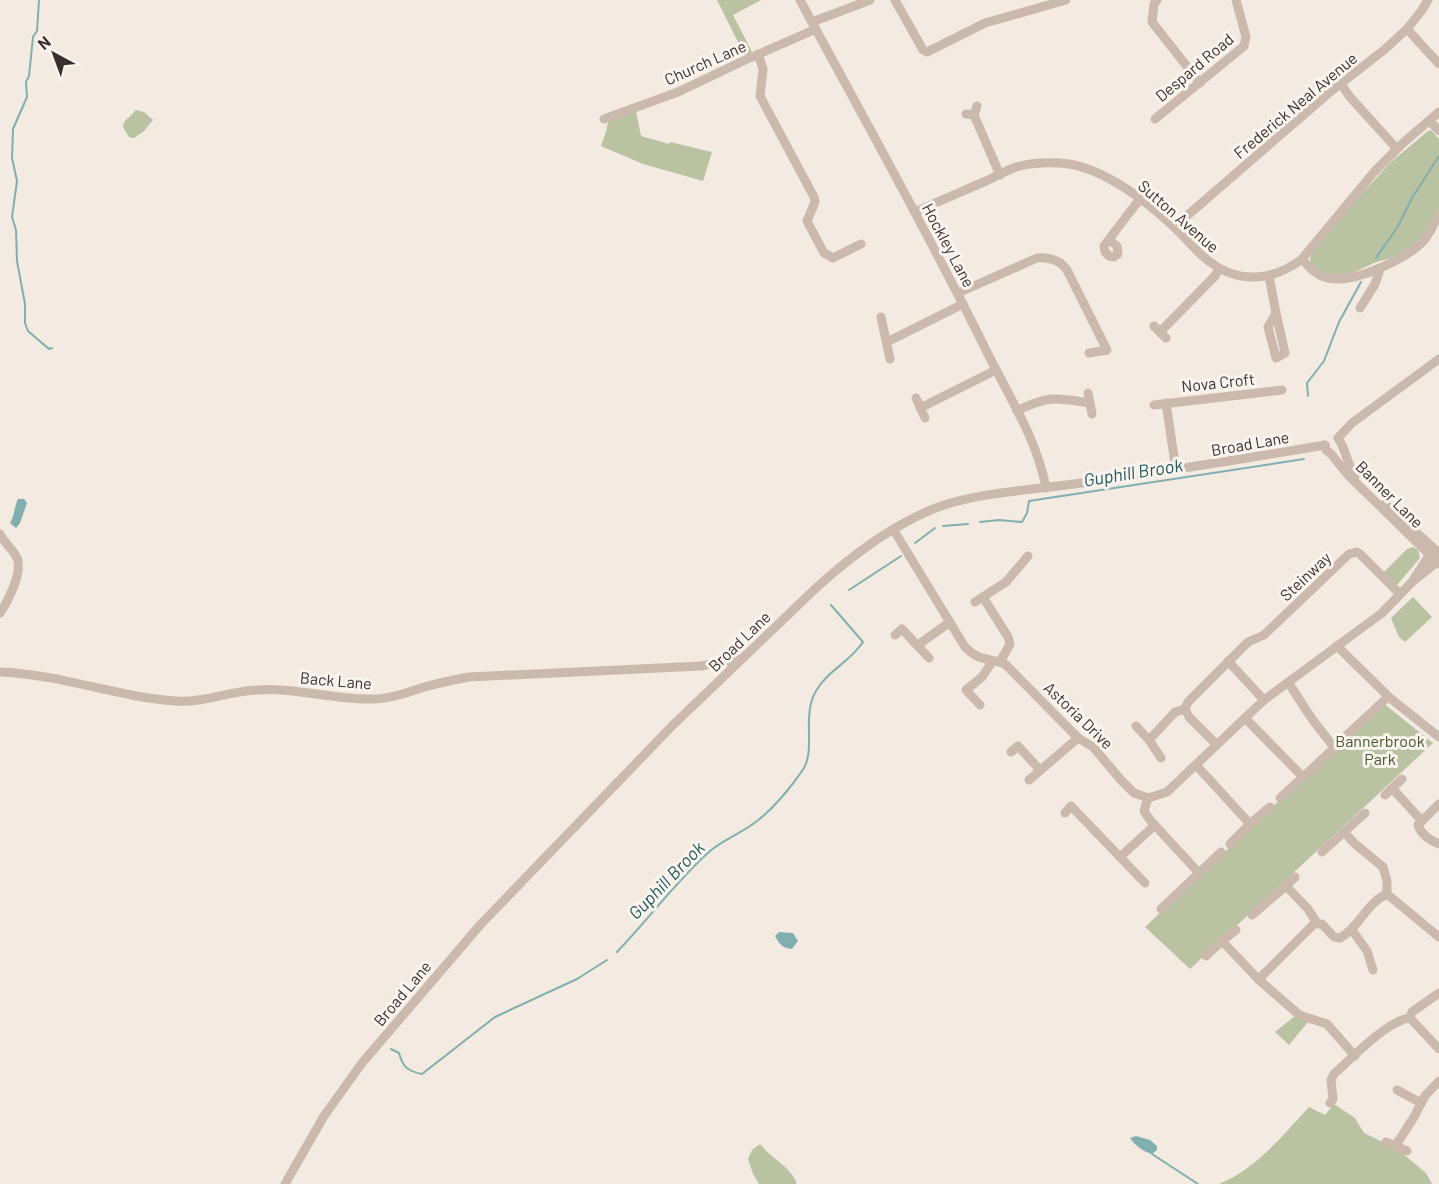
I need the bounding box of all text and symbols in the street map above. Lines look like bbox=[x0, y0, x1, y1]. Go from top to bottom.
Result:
north arrow bbox=[24, 24, 84, 84]
street label: Despard Road bbox=[1151, 29, 1237, 105]
text: N bbox=[34, 32, 54, 53]
street label: Church Lane bbox=[661, 36, 749, 88]
street label: Frederick Neal Avenue bbox=[1230, 48, 1360, 162]
street label: Sutton Avenue bbox=[1135, 176, 1223, 256]
street label: Hockley Lane bbox=[919, 200, 979, 290]
street label: Nova Croft bbox=[1180, 369, 1256, 395]
street label: Broad Lane bbox=[1209, 427, 1291, 459]
water label: Guphill Brook bbox=[1082, 453, 1184, 491]
street label: Banner Lane bbox=[1352, 456, 1428, 532]
street label: Steinway bbox=[1276, 547, 1335, 604]
street label: Broad Lane bbox=[704, 607, 774, 675]
street label: Back Lane bbox=[299, 667, 373, 693]
street label: Astoria Drive bbox=[1041, 677, 1117, 753]
park label: Bannerbrook Park bbox=[1335, 731, 1425, 768]
water label: Guphill Brook bbox=[623, 836, 709, 924]
street label: Broad Lane bbox=[369, 957, 435, 1029]

